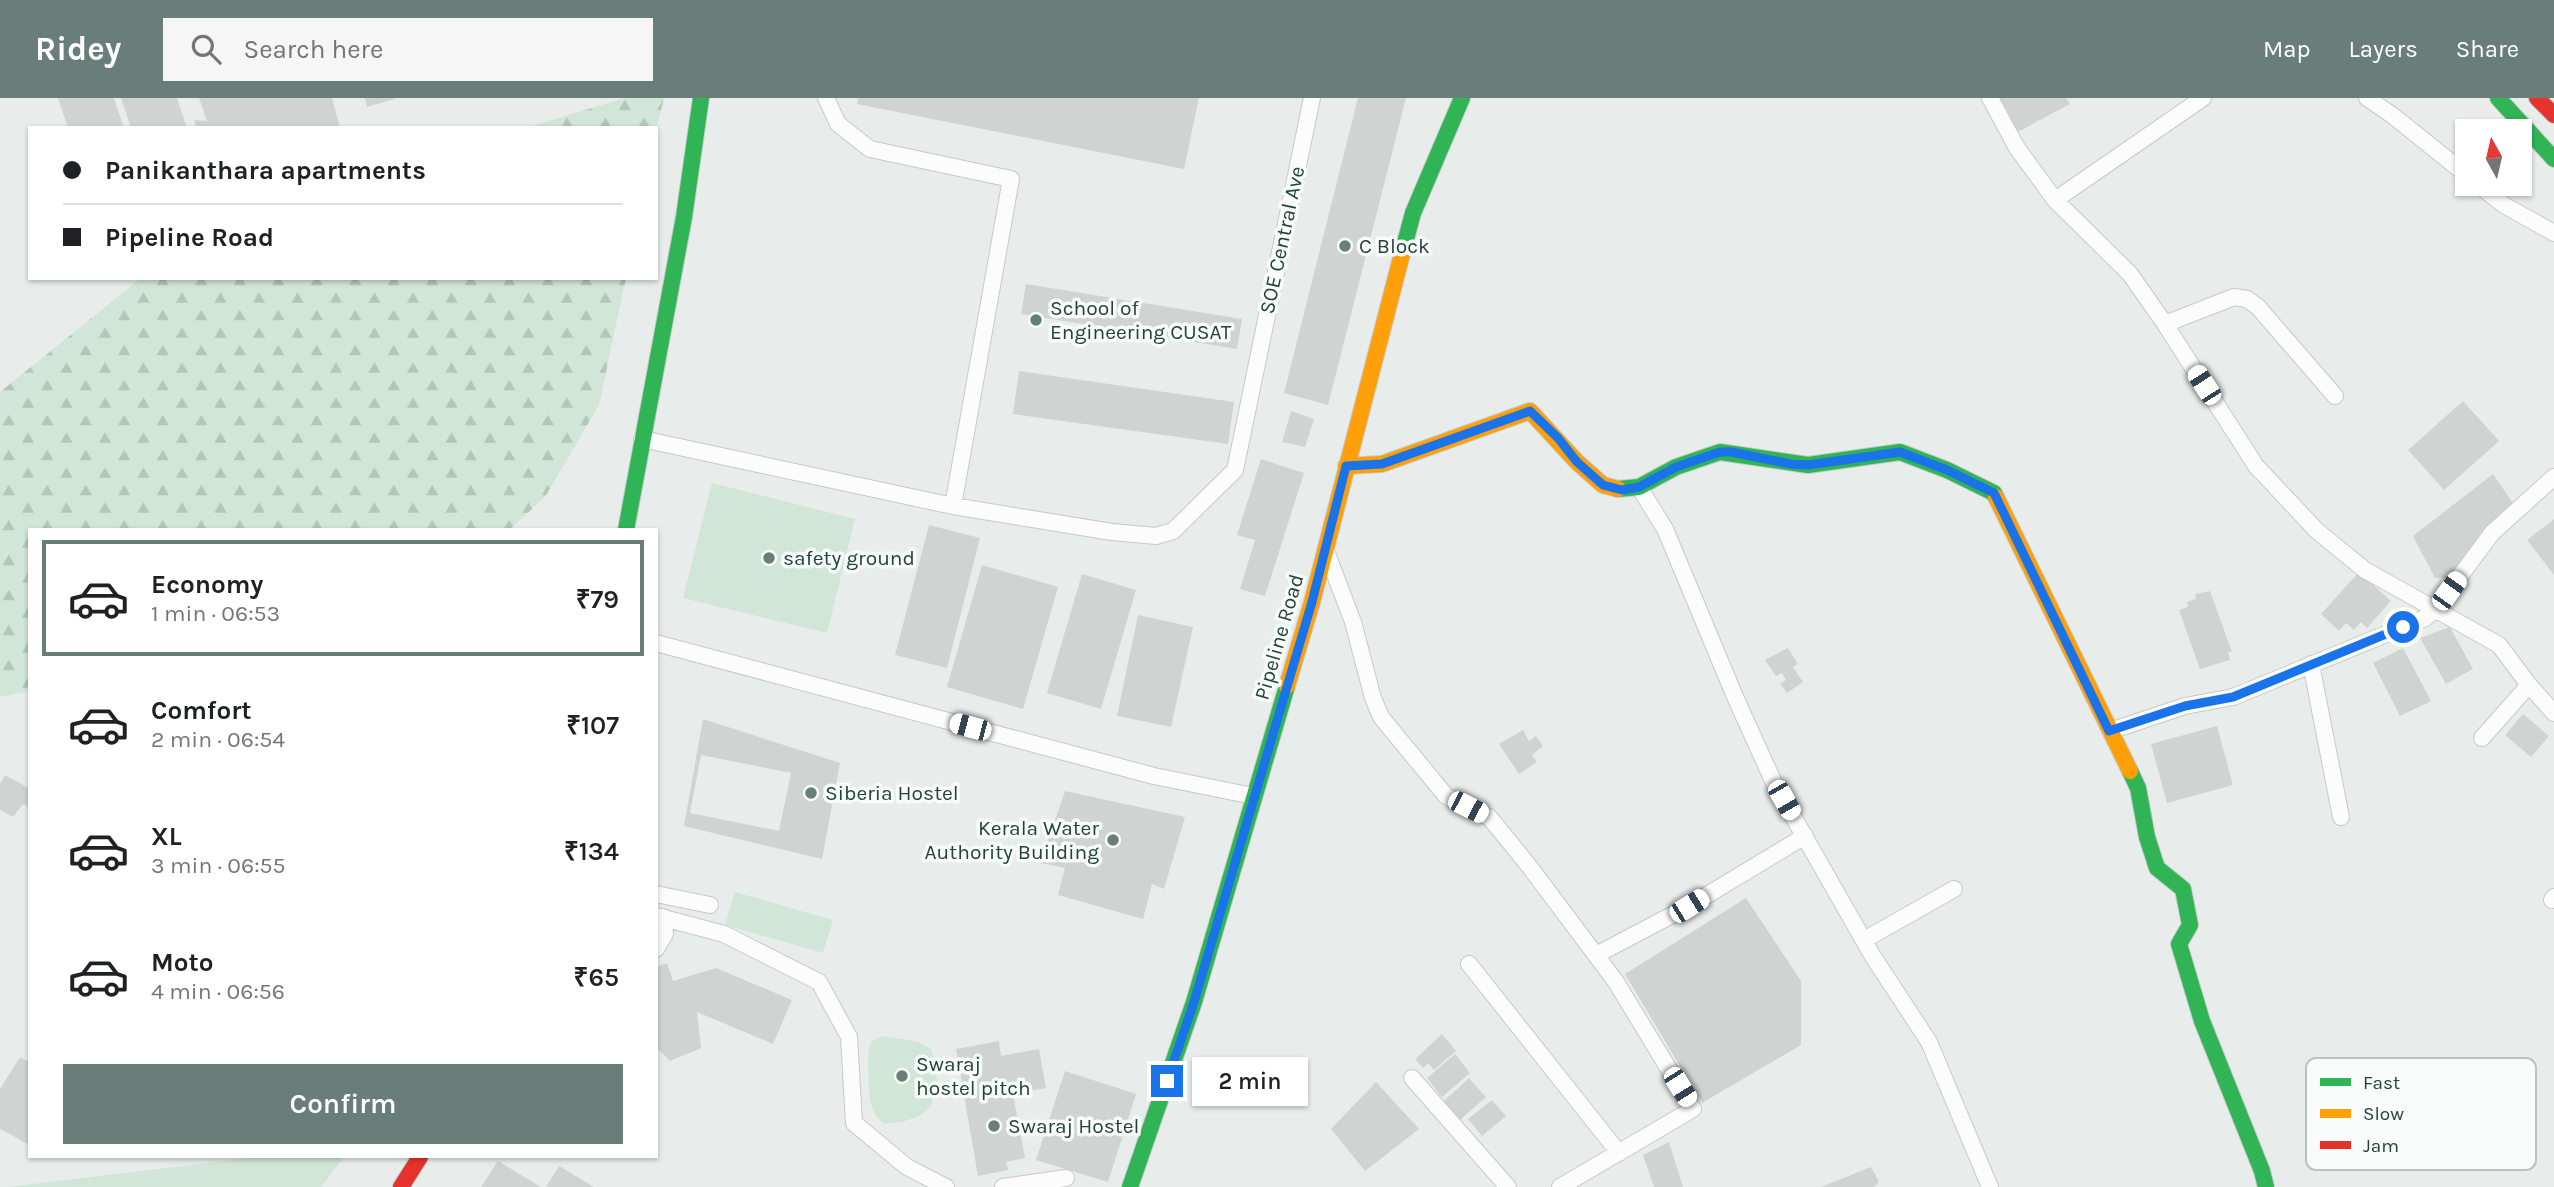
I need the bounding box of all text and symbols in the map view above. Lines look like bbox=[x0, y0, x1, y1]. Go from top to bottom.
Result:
search box bbox=[163, 18, 653, 81]
text: Ridey bbox=[35, 30, 121, 68]
icon: search bbox=[187, 30, 225, 68]
text: Search here bbox=[243, 34, 383, 65]
text: Map bbox=[2263, 35, 2311, 63]
text: Layers bbox=[2349, 35, 2418, 63]
text: Share bbox=[2456, 35, 2519, 63]
north arrow bbox=[2455, 119, 2532, 196]
map controls bbox=[2455, 119, 2532, 196]
text: Panikanthara apartments bbox=[105, 155, 426, 186]
street label: SOE Central Ave bbox=[1255, 164, 1309, 316]
text: Pipeline Road bbox=[105, 222, 274, 253]
place label: C Block bbox=[1359, 234, 1430, 258]
marker: C Block bbox=[1337, 238, 1353, 254]
place label: School of Engineering CUSAT bbox=[1050, 296, 1232, 344]
marker: School of Engineering CUSAT bbox=[1028, 312, 1044, 328]
car bbox=[2184, 362, 2225, 408]
place label: safety ground bbox=[783, 546, 915, 570]
marker: safety ground bbox=[761, 550, 777, 566]
icon: car bbox=[67, 567, 130, 630]
car bbox=[2429, 568, 2470, 614]
text: Economy bbox=[151, 569, 263, 600]
street label: Pipeline Road bbox=[1250, 571, 1308, 703]
text: ₹79 bbox=[576, 584, 619, 615]
text: 1 min · 06:53 bbox=[151, 600, 280, 627]
route start bbox=[2387, 611, 2419, 643]
icon: car bbox=[67, 693, 130, 756]
text: Comfort bbox=[151, 695, 252, 726]
text: ₹107 bbox=[566, 710, 619, 741]
car bbox=[947, 711, 994, 743]
text: 2 min · 06:54 bbox=[151, 726, 285, 753]
car bbox=[1765, 777, 1804, 823]
place label: Siberia Hostel bbox=[825, 781, 959, 805]
marker: Siberia Hostel bbox=[803, 785, 819, 801]
car bbox=[1445, 788, 1492, 826]
place label: Kerala Water Authority Building bbox=[925, 816, 1099, 864]
icon: car bbox=[67, 819, 130, 882]
text: XL bbox=[151, 821, 182, 852]
marker: Kerala Water Authority Building bbox=[1105, 832, 1121, 848]
text: ₹134 bbox=[564, 836, 619, 867]
text: 3 min · 06:55 bbox=[151, 852, 285, 879]
car bbox=[1666, 886, 1713, 926]
icon: car bbox=[67, 945, 130, 1008]
text: Moto bbox=[151, 947, 213, 978]
text: ₹65 bbox=[574, 962, 619, 993]
text: 4 min · 06:56 bbox=[151, 978, 285, 1005]
place label: Swaraj hostel pitch bbox=[916, 1052, 1031, 1100]
callout: 2 min bbox=[1192, 1056, 1307, 1105]
legend bbox=[2306, 1058, 2536, 1170]
button: Confirm bbox=[63, 1064, 623, 1144]
car bbox=[1660, 1064, 1701, 1110]
route end bbox=[1151, 1065, 1183, 1097]
marker: Swaraj hostel pitch bbox=[894, 1068, 910, 1084]
text: 2 min bbox=[1219, 1068, 1281, 1095]
text: Fast bbox=[2363, 1072, 2400, 1094]
text: Slow bbox=[2363, 1103, 2404, 1125]
place label: Swaraj Hostel bbox=[1008, 1114, 1139, 1138]
marker: Swaraj Hostel bbox=[986, 1118, 1002, 1134]
text: Jam bbox=[2363, 1135, 2399, 1157]

